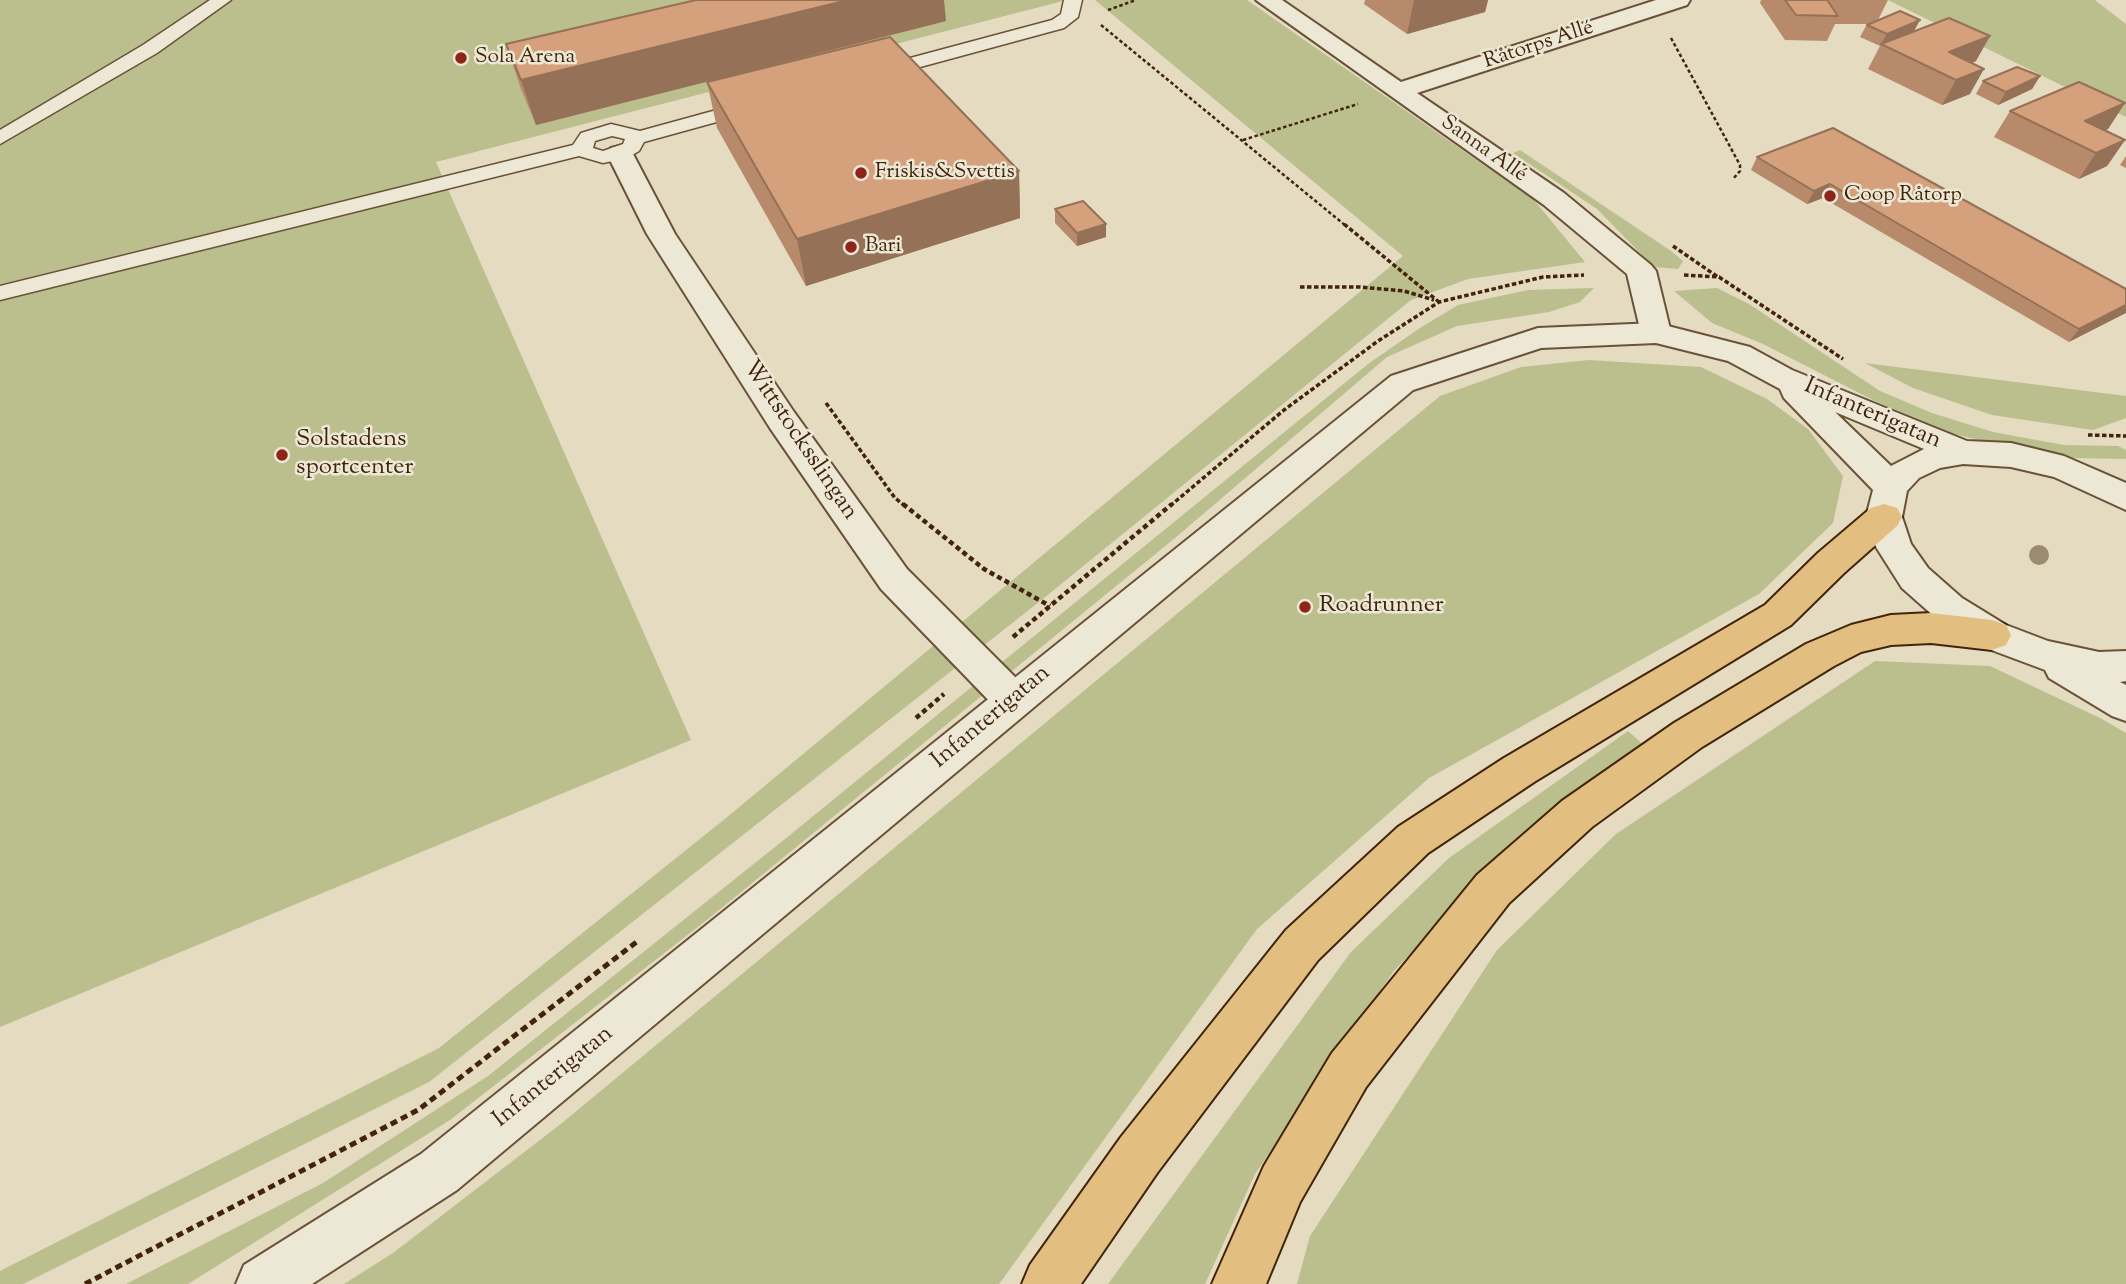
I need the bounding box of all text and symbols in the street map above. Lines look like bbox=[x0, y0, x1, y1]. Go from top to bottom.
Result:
street label: Råtorps Allé bbox=[1481, 16, 1597, 76]
place label: Sola Arena bbox=[475, 45, 575, 71]
marker: Sola Arena bbox=[453, 50, 469, 66]
street label: Sanna Allé bbox=[1435, 111, 1531, 189]
place label: Friskis&Svettis bbox=[875, 160, 1015, 186]
marker: Friskis&Svettis bbox=[853, 165, 869, 181]
place label: Coop Råtorp bbox=[1844, 183, 1962, 209]
marker: Coop Råtorp bbox=[1822, 188, 1838, 204]
place label: Bari bbox=[865, 234, 901, 260]
marker: Bari bbox=[843, 239, 859, 255]
street label: Wittstocksslingan bbox=[735, 356, 863, 526]
street label: Infanterigatan bbox=[1799, 373, 1945, 457]
place label: Solstadens sportcenter bbox=[296, 427, 413, 483]
marker: Solstadens sportcenter bbox=[274, 447, 290, 463]
place label: Roadrunner bbox=[1319, 593, 1444, 621]
marker: Roadrunner bbox=[1297, 599, 1313, 615]
street label: Infanterigatan bbox=[927, 660, 1057, 776]
street label: Infanterigatan bbox=[488, 1021, 620, 1135]

